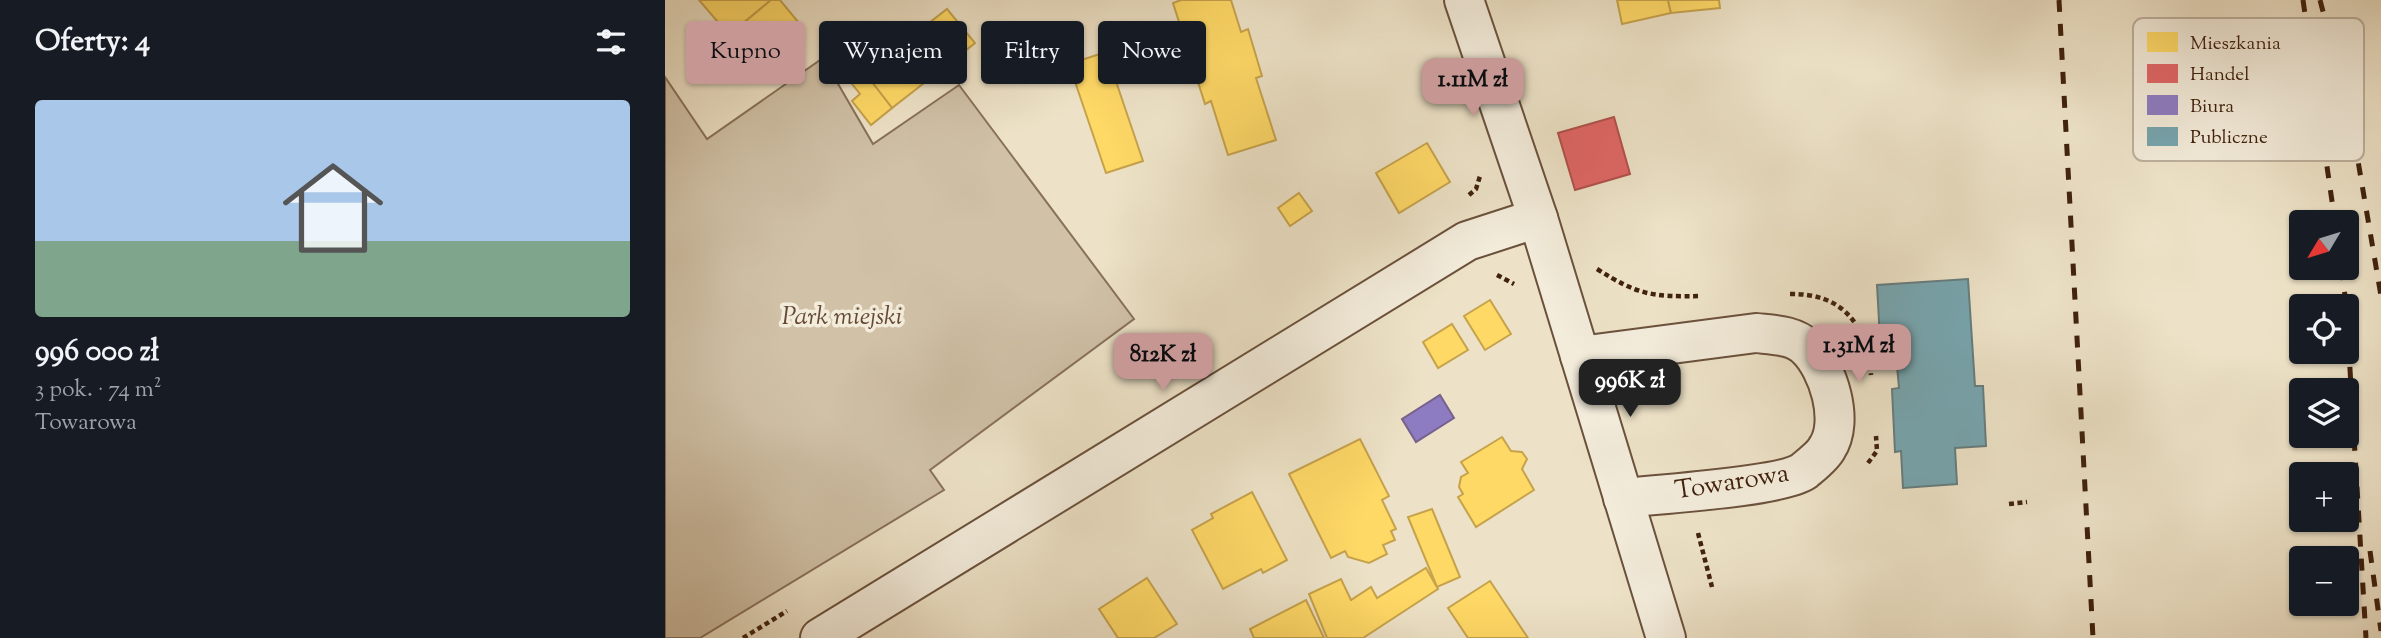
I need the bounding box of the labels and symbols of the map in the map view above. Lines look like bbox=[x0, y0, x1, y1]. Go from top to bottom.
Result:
legend bbox=[2133, 18, 2364, 161]
text: Mieszkania bbox=[2190, 31, 2281, 58]
pin: 1.11M zł bbox=[1401, 58, 1545, 118]
text: Handel bbox=[2190, 62, 2249, 89]
text: Biura bbox=[2190, 94, 2234, 121]
text: Publiczne bbox=[2190, 125, 2268, 152]
north arrow bbox=[2289, 210, 2359, 280]
park label: Park miejski bbox=[782, 299, 902, 336]
pin: 1.31M zł bbox=[1787, 324, 1931, 384]
pin: 812K zł bbox=[1098, 334, 1228, 393]
pin: 996K zł bbox=[1565, 360, 1695, 419]
street label: Towarowa bbox=[1672, 456, 1792, 510]

